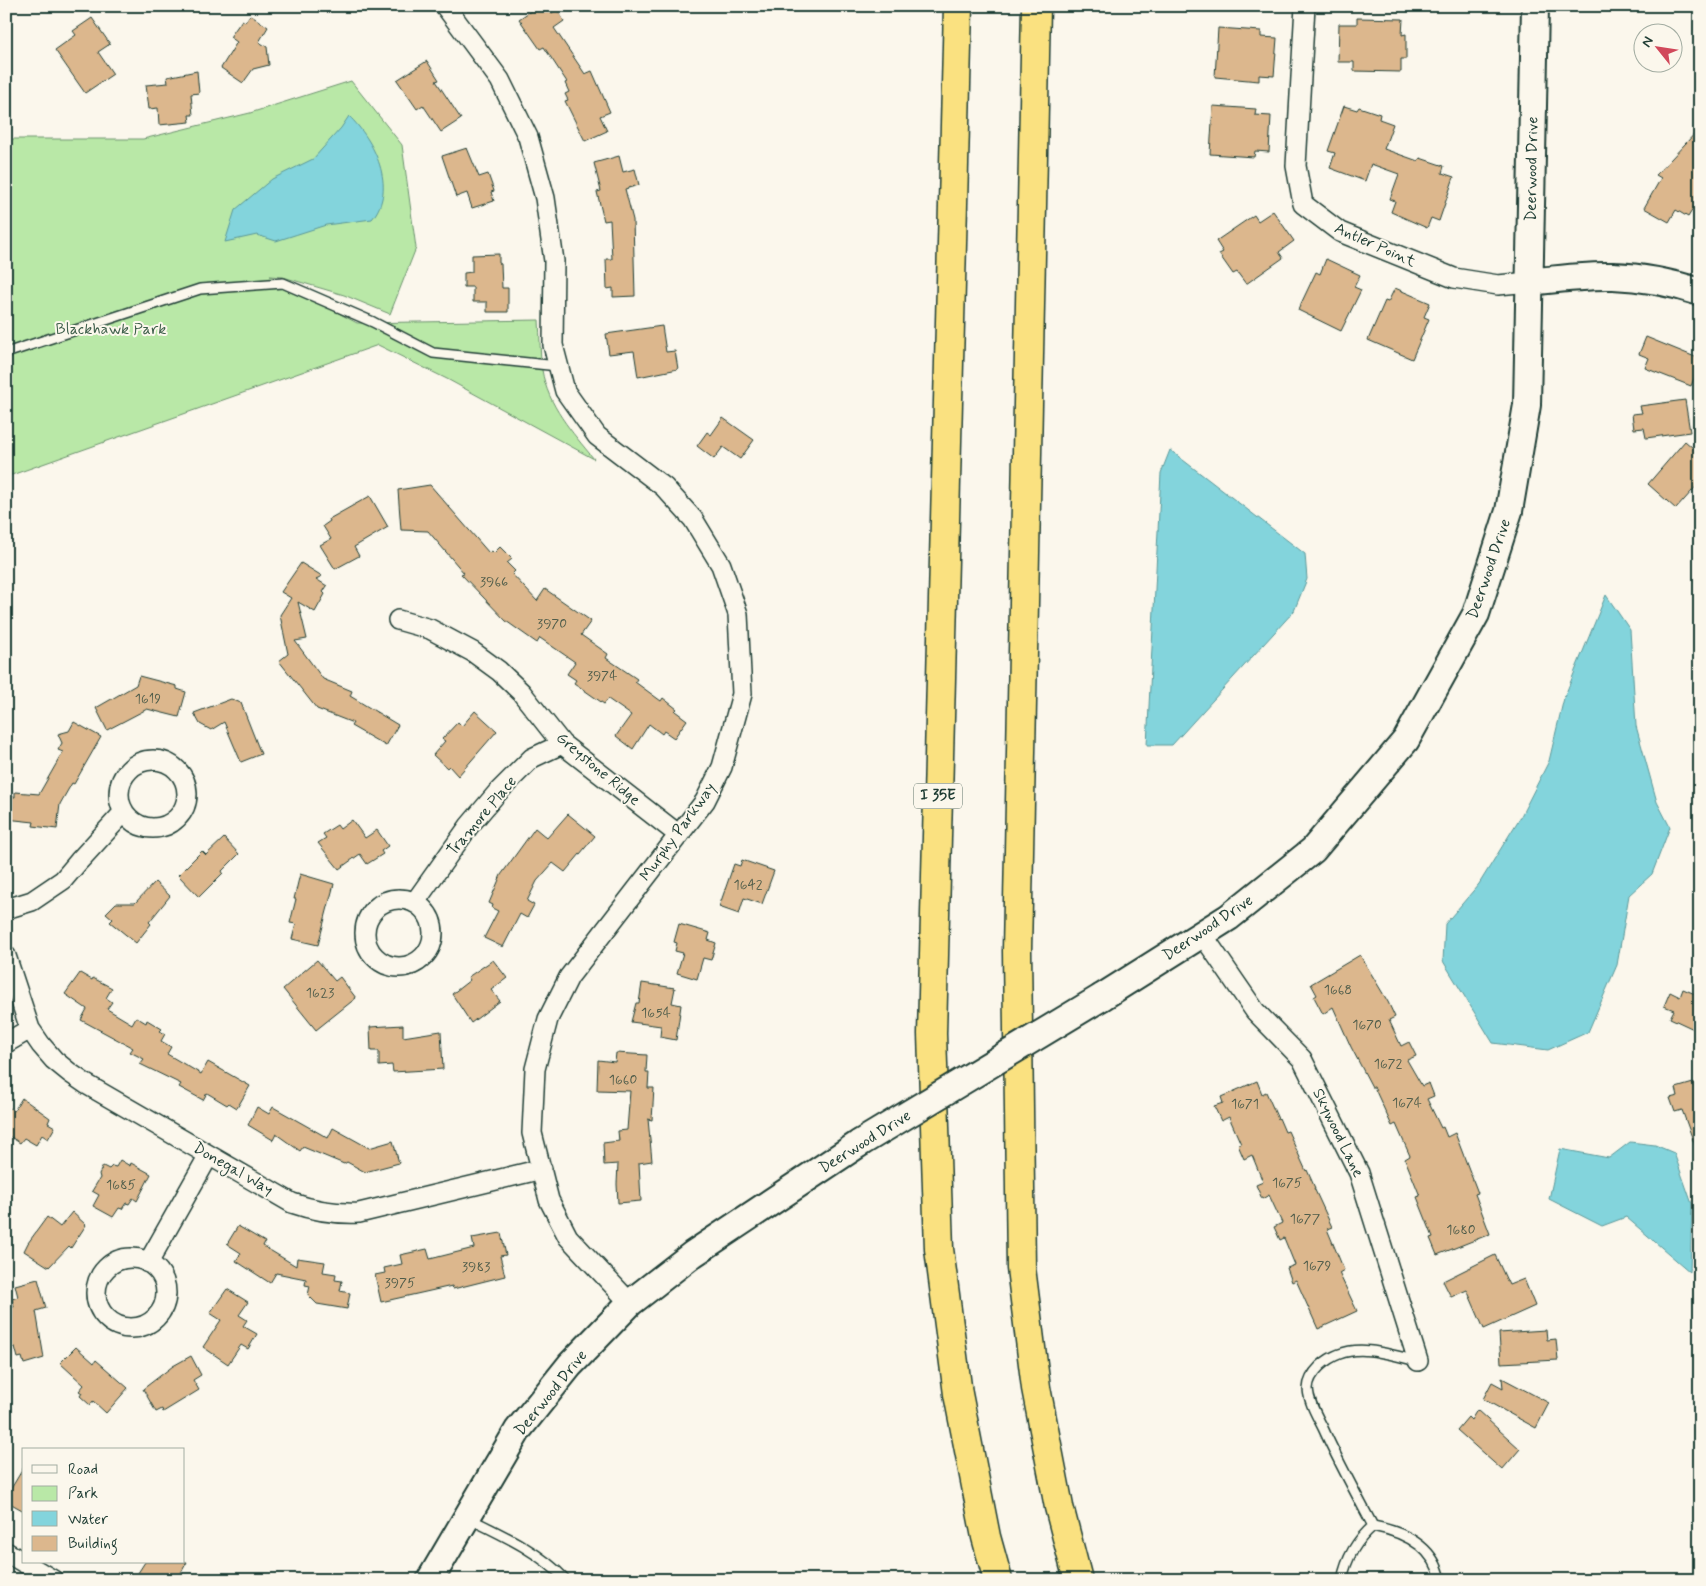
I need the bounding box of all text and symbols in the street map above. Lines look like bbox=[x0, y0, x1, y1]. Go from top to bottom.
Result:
north arrow bbox=[1634, 22, 1684, 72]
text: N bbox=[1637, 33, 1658, 51]
street label: Deerwood Drive bbox=[1521, 116, 1543, 222]
street label: Antler Point bbox=[1331, 218, 1420, 273]
park label: Blackhawk Park bbox=[56, 319, 166, 340]
street label: Deerwood Drive bbox=[1462, 516, 1516, 622]
house number: 3966 bbox=[480, 573, 508, 591]
house number: 3970 bbox=[537, 615, 567, 633]
house number: 3974 bbox=[587, 667, 617, 685]
house number: 1619 bbox=[135, 690, 161, 708]
street label: Greystone Ridge bbox=[551, 727, 645, 811]
street label: Tramore Place bbox=[442, 772, 522, 860]
street label: Murphy Parkway bbox=[635, 778, 721, 886]
road number: I 35E bbox=[914, 784, 962, 808]
house number: 1642 bbox=[733, 876, 763, 894]
street label: Deerwood Drive bbox=[1159, 890, 1257, 966]
house number: 1668 bbox=[1324, 981, 1352, 999]
house number: 1623 bbox=[306, 984, 334, 1002]
house number: 1654 bbox=[641, 1004, 671, 1022]
house number: 1670 bbox=[1352, 1016, 1382, 1034]
house number: 1672 bbox=[1374, 1055, 1402, 1073]
house number: 1660 bbox=[609, 1071, 637, 1089]
street label: Skywood Lane bbox=[1307, 1085, 1369, 1181]
house number: 1674 bbox=[1392, 1094, 1422, 1112]
house number: 1671 bbox=[1231, 1095, 1259, 1113]
street label: Deerwood Drive bbox=[815, 1105, 915, 1179]
street label: Donegal Way bbox=[189, 1138, 277, 1201]
house number: 1675 bbox=[1272, 1174, 1302, 1192]
house number: 1685 bbox=[106, 1176, 136, 1194]
house number: 1677 bbox=[1290, 1210, 1321, 1228]
house number: 1680 bbox=[1446, 1221, 1476, 1239]
house number: 1679 bbox=[1303, 1257, 1331, 1275]
house number: 3983 bbox=[462, 1258, 490, 1276]
house number: 3975 bbox=[385, 1274, 415, 1292]
street label: Deerwood Drive bbox=[510, 1346, 592, 1440]
legend bbox=[22, 1448, 185, 1564]
text: Road bbox=[68, 1460, 98, 1480]
text: Park bbox=[68, 1484, 98, 1504]
text: Water bbox=[68, 1510, 108, 1530]
text: Building bbox=[68, 1534, 118, 1555]

